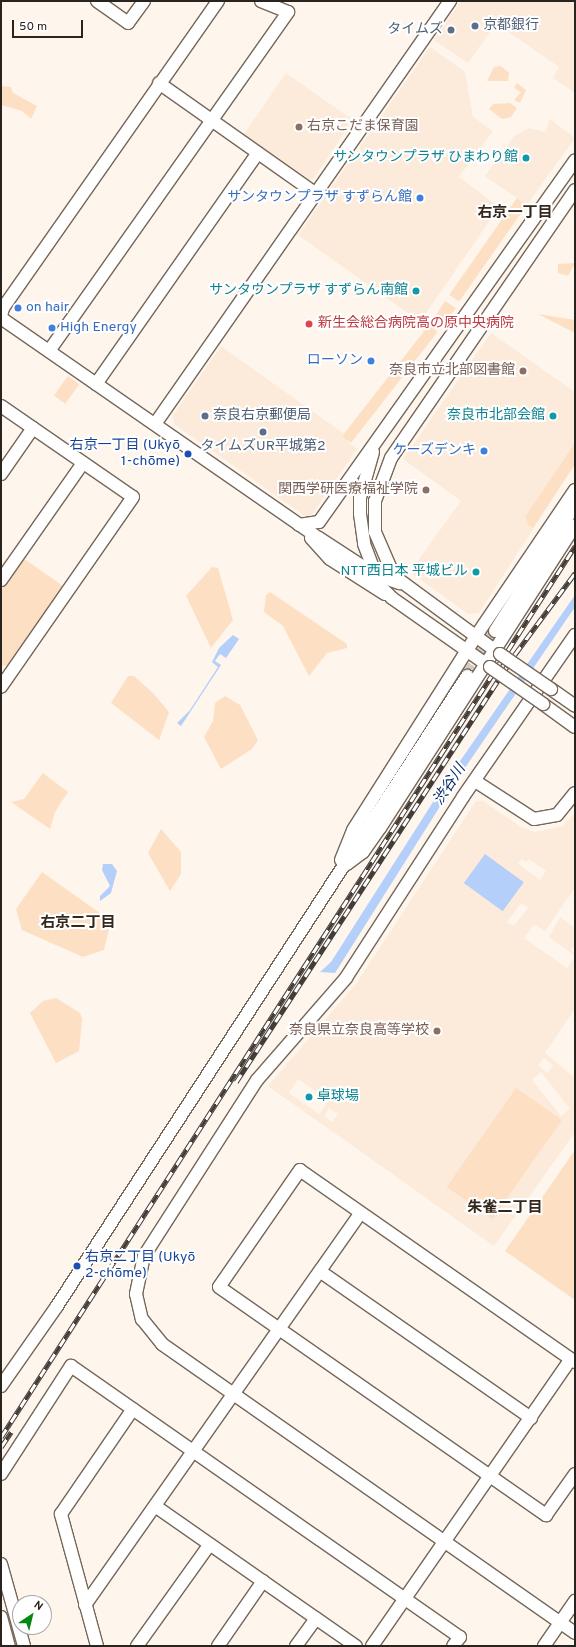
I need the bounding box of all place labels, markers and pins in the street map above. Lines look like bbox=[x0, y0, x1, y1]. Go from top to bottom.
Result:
place label: 京都銀行 bbox=[483, 18, 539, 34]
marker: 京都銀行 bbox=[470, 21, 480, 31]
place label: タイムズ bbox=[387, 22, 443, 38]
marker: タイムズ bbox=[446, 25, 456, 35]
place label: 右京こだま保育園 bbox=[307, 119, 419, 135]
marker: 右京こだま保育園 bbox=[294, 122, 304, 132]
place label: サンタウンプラザ ひまわり館 bbox=[333, 150, 518, 166]
marker: サンタウンプラザ ひまわり館 bbox=[521, 153, 531, 163]
place label: サンタウンプラザ すずらん館 bbox=[227, 190, 412, 206]
marker: サンタウンプラザ すずらん館 bbox=[415, 193, 425, 203]
place label: サンタウンプラザ すずらん南館 bbox=[209, 283, 408, 299]
marker: サンタウンプラザ すずらん南館 bbox=[411, 286, 421, 296]
place label: on hair bbox=[26, 300, 69, 316]
marker: on hair bbox=[13, 303, 23, 313]
place label: 新生会総合病院高の原中央病院 bbox=[318, 316, 514, 332]
marker: 新生会総合病院高の原中央病院 bbox=[303, 318, 315, 330]
place label: High Energy bbox=[60, 320, 137, 336]
marker: High Energy bbox=[47, 323, 57, 333]
place label: ローソン bbox=[307, 353, 363, 369]
marker: ローソン bbox=[366, 356, 376, 366]
place label: 奈良市立北部図書館 bbox=[389, 363, 515, 379]
marker: 奈良市立北部図書館 bbox=[518, 366, 528, 376]
place label: 奈良右京郵便局 bbox=[213, 408, 311, 424]
place label: 奈良市北部会館 bbox=[447, 408, 545, 424]
marker: 奈良右京郵便局 bbox=[200, 411, 210, 421]
marker: 奈良市北部会館 bbox=[548, 411, 558, 421]
marker: タイムズUR平城第2 bbox=[258, 427, 268, 437]
place label: 右京一丁目 (Ukyō 1-chōme) bbox=[70, 438, 180, 470]
place label: タイムズUR平城第2 bbox=[200, 439, 326, 455]
place label: ケーズデンキ bbox=[392, 443, 476, 459]
marker: ケーズデンキ bbox=[479, 446, 489, 456]
marker: 右京一丁目 (Ukyō 1-chōme) bbox=[183, 449, 193, 459]
place label: 関西学研医療福祉学院 bbox=[278, 482, 418, 498]
marker: 関西学研医療福祉学院 bbox=[421, 485, 431, 495]
place label: NTT西日本 平城ビル bbox=[340, 564, 468, 580]
marker: NTT西日本 平城ビル bbox=[471, 567, 481, 577]
place label: 奈良県立奈良高等学校 bbox=[289, 1023, 429, 1039]
marker: 奈良県立奈良高等学校 bbox=[432, 1026, 442, 1036]
place label: 卓球場 bbox=[317, 1089, 359, 1105]
marker: 卓球場 bbox=[304, 1092, 314, 1102]
place label: 右京二丁目 (Ukyō 2-chōme) bbox=[85, 1250, 195, 1282]
marker: 右京二丁目 (Ukyō 2-chōme) bbox=[72, 1261, 82, 1271]

